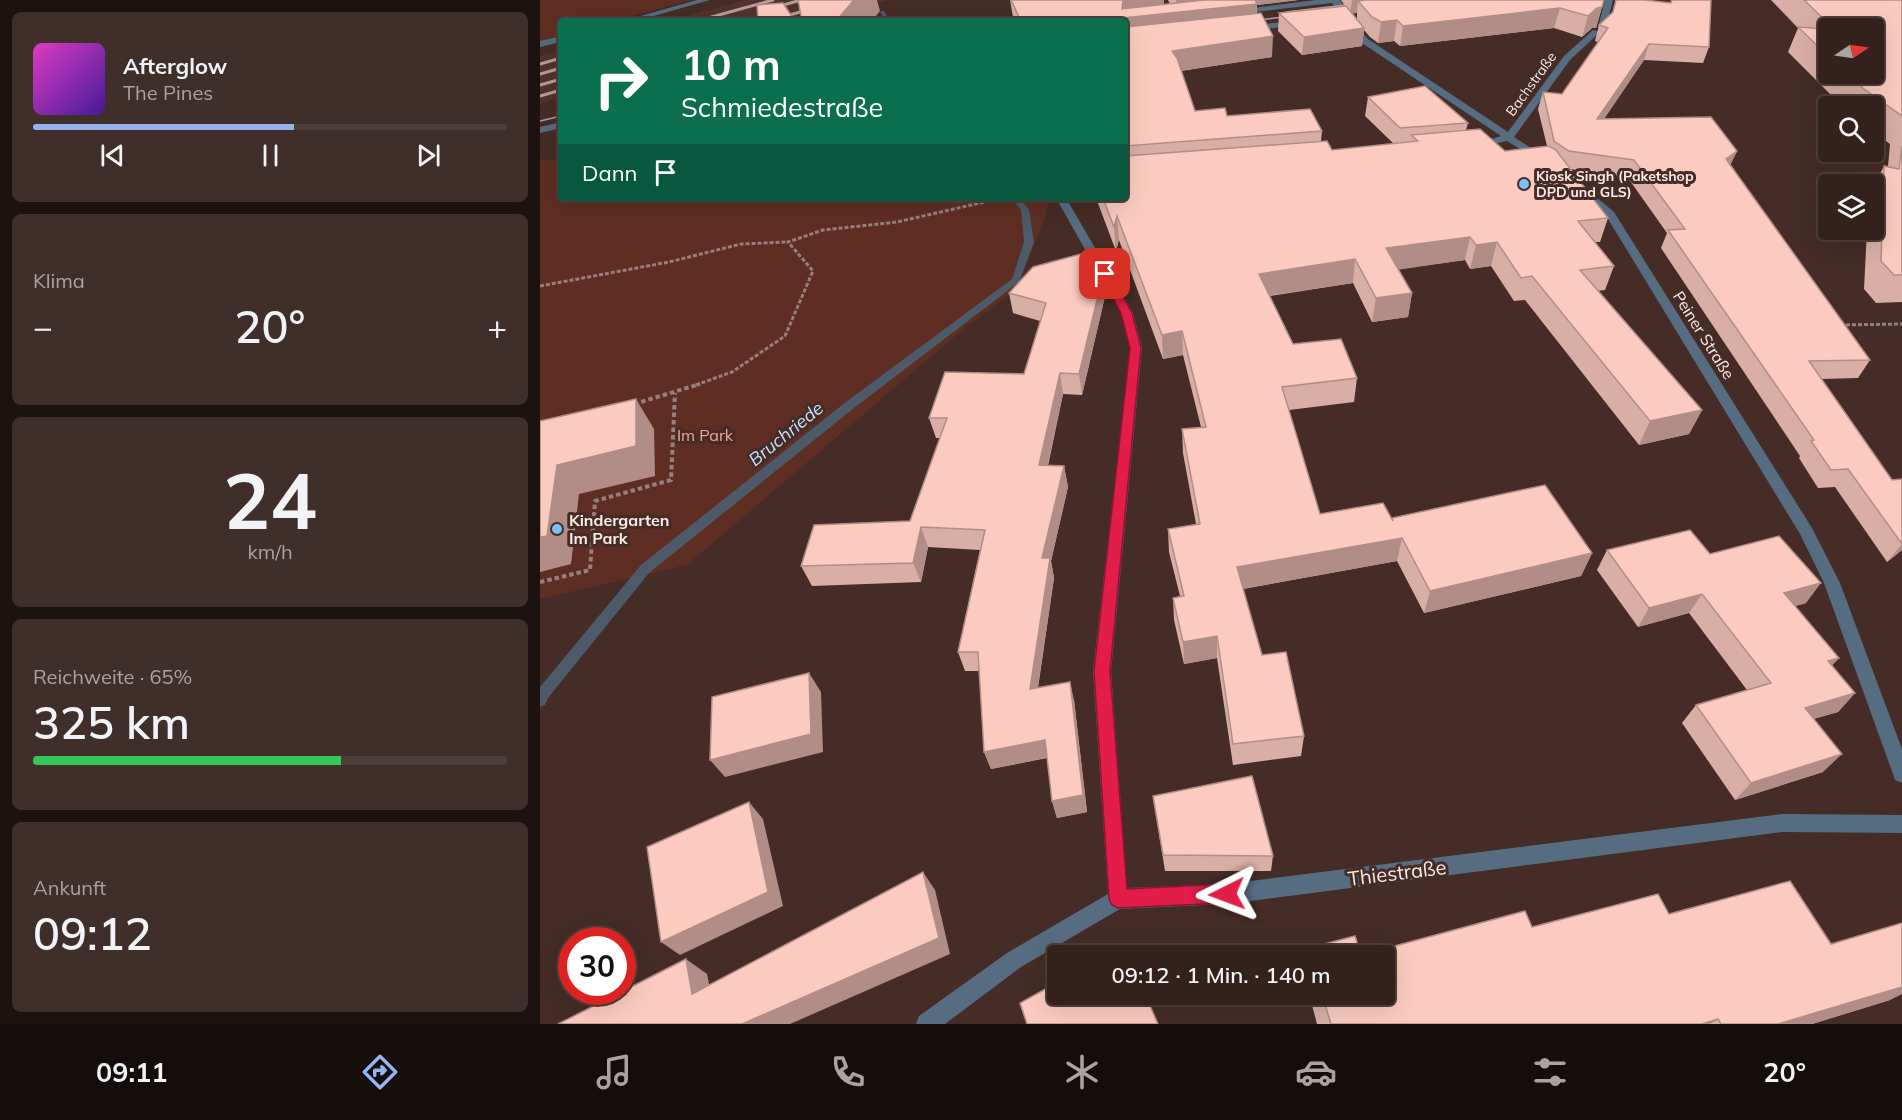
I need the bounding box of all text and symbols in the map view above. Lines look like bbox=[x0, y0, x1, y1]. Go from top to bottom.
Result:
north arrow bbox=[1818, 18, 1884, 84]
map controls bbox=[1818, 18, 1884, 240]
text: 10 m bbox=[681, 38, 781, 91]
icon: right bbox=[582, 42, 660, 120]
street label: Bachstraße bbox=[1502, 48, 1560, 120]
text: Afterglow bbox=[123, 52, 227, 80]
text: The Pines bbox=[123, 80, 213, 105]
text: Schmiedestraße bbox=[681, 90, 883, 124]
button: search bbox=[1818, 96, 1884, 162]
icon: previous bbox=[96, 139, 129, 172]
icon: pause bbox=[254, 139, 287, 172]
icon: next bbox=[412, 139, 445, 172]
icon: arrive bbox=[649, 156, 682, 189]
text: Dann bbox=[582, 159, 637, 187]
place label: Kiosk Singh (Paketshop DPD und GLS) bbox=[1536, 167, 1694, 201]
button: layers bbox=[1818, 174, 1884, 240]
marker: Kiosk Singh (Paketshop DPD und GLS) bbox=[1517, 177, 1531, 191]
pin bbox=[1079, 248, 1130, 299]
icon: arrive bbox=[1088, 257, 1121, 290]
text: Klima bbox=[33, 268, 85, 293]
street label: Peiner Straße bbox=[1669, 287, 1739, 383]
text: 20° bbox=[235, 298, 305, 354]
text: − bbox=[33, 306, 53, 347]
text: + bbox=[487, 306, 507, 347]
water label: Bruchriede bbox=[744, 396, 828, 471]
park label: Im Park bbox=[677, 425, 734, 445]
text: 24 bbox=[223, 451, 317, 549]
place label: Kindergarten Im Park bbox=[569, 510, 669, 548]
marker: Kindergarten Im Park bbox=[550, 522, 564, 536]
text: km/h bbox=[247, 539, 293, 564]
text: Reichweite · 65% bbox=[33, 664, 192, 689]
text: 325 km bbox=[33, 694, 190, 750]
street label: Thiestraße bbox=[1346, 854, 1448, 891]
position arrow bbox=[1195, 862, 1259, 926]
text: Ankunft bbox=[33, 875, 106, 900]
text: 09:12 bbox=[33, 905, 152, 961]
speed limit sign: 30 bbox=[558, 927, 636, 1005]
text: 09:12 · 1 Min. · 140 m bbox=[1112, 961, 1330, 989]
icon: directions bbox=[359, 1051, 401, 1093]
icon: music bbox=[593, 1051, 635, 1093]
icon: phone bbox=[827, 1051, 869, 1093]
icon: climate bbox=[1061, 1051, 1103, 1093]
icon: car bbox=[1295, 1051, 1337, 1093]
icon: filters bbox=[1529, 1051, 1571, 1093]
text: 09:11 bbox=[96, 1055, 167, 1089]
text: 20° bbox=[1763, 1055, 1806, 1089]

